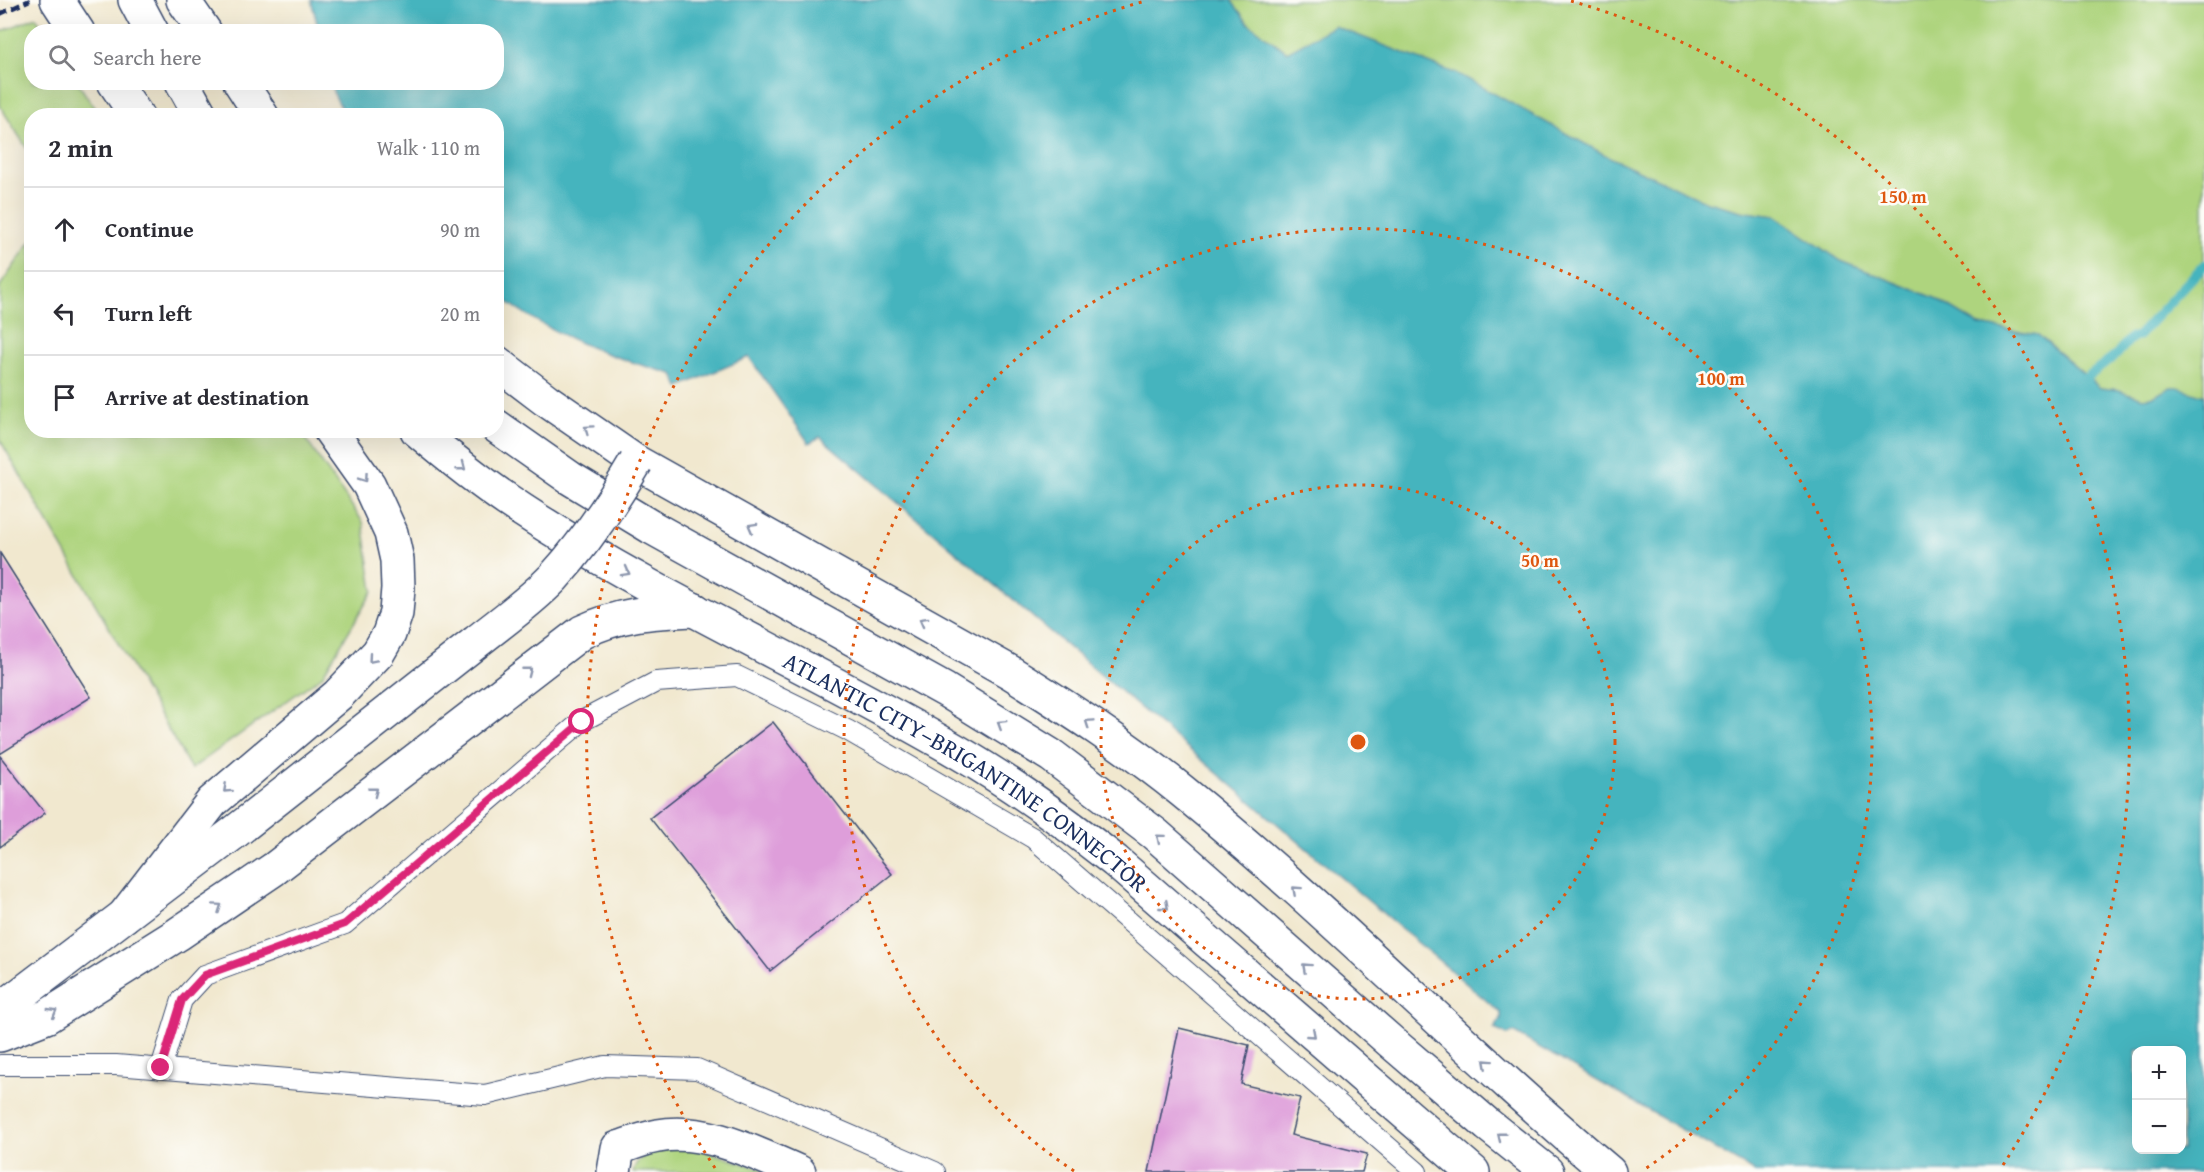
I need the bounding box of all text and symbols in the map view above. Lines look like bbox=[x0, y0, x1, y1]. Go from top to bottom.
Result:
search box bbox=[24, 24, 504, 90]
icon: search bbox=[45, 41, 78, 74]
text: Search here bbox=[93, 41, 202, 73]
text: 2 min bbox=[48, 128, 113, 167]
text: Walk · 110 m bbox=[377, 133, 480, 162]
text: 150 m bbox=[1879, 183, 1927, 210]
icon: ahead bbox=[48, 213, 81, 246]
text: Continue bbox=[105, 213, 194, 245]
text: 90 m bbox=[440, 215, 480, 244]
icon: left bbox=[48, 297, 81, 330]
text: Turn left bbox=[105, 297, 192, 329]
text: 20 m bbox=[440, 299, 480, 328]
text: 100 m bbox=[1697, 365, 1745, 392]
icon: arrive bbox=[48, 381, 81, 414]
text: Arrive at destination bbox=[105, 381, 309, 413]
one-way arrow bbox=[584, 425, 595, 436]
one-way arrow bbox=[455, 460, 466, 471]
one-way arrow bbox=[357, 471, 368, 482]
one-way arrow bbox=[748, 523, 758, 534]
text: 50 m bbox=[1521, 547, 1560, 574]
one-way arrow bbox=[620, 565, 630, 577]
one-way arrow bbox=[918, 617, 929, 628]
street label: ATLANTIC CITY–BRIGANTINE CONNECTOR bbox=[777, 643, 1156, 900]
one-way arrow bbox=[368, 652, 379, 663]
one-way arrow bbox=[522, 668, 533, 679]
route start bbox=[568, 708, 594, 734]
one-way arrow bbox=[1085, 719, 1096, 730]
one-way arrow bbox=[997, 720, 1007, 732]
centre of rings bbox=[1348, 732, 1368, 752]
one-way arrow bbox=[223, 782, 234, 793]
one-way arrow bbox=[368, 787, 379, 798]
one-way arrow bbox=[1156, 834, 1167, 845]
one-way arrow bbox=[1293, 886, 1303, 897]
one-way arrow bbox=[1158, 898, 1169, 909]
one-way arrow bbox=[211, 903, 222, 914]
one-way arrow bbox=[1302, 963, 1313, 974]
one-way arrow bbox=[47, 1007, 57, 1019]
one-way arrow bbox=[1306, 1026, 1317, 1037]
map controls bbox=[2132, 1046, 2186, 1154]
button: + bbox=[2132, 1046, 2186, 1100]
route end bbox=[147, 1054, 173, 1080]
one-way arrow bbox=[1483, 1059, 1494, 1070]
button: − bbox=[2132, 1100, 2186, 1154]
one-way arrow bbox=[1497, 1132, 1508, 1143]

